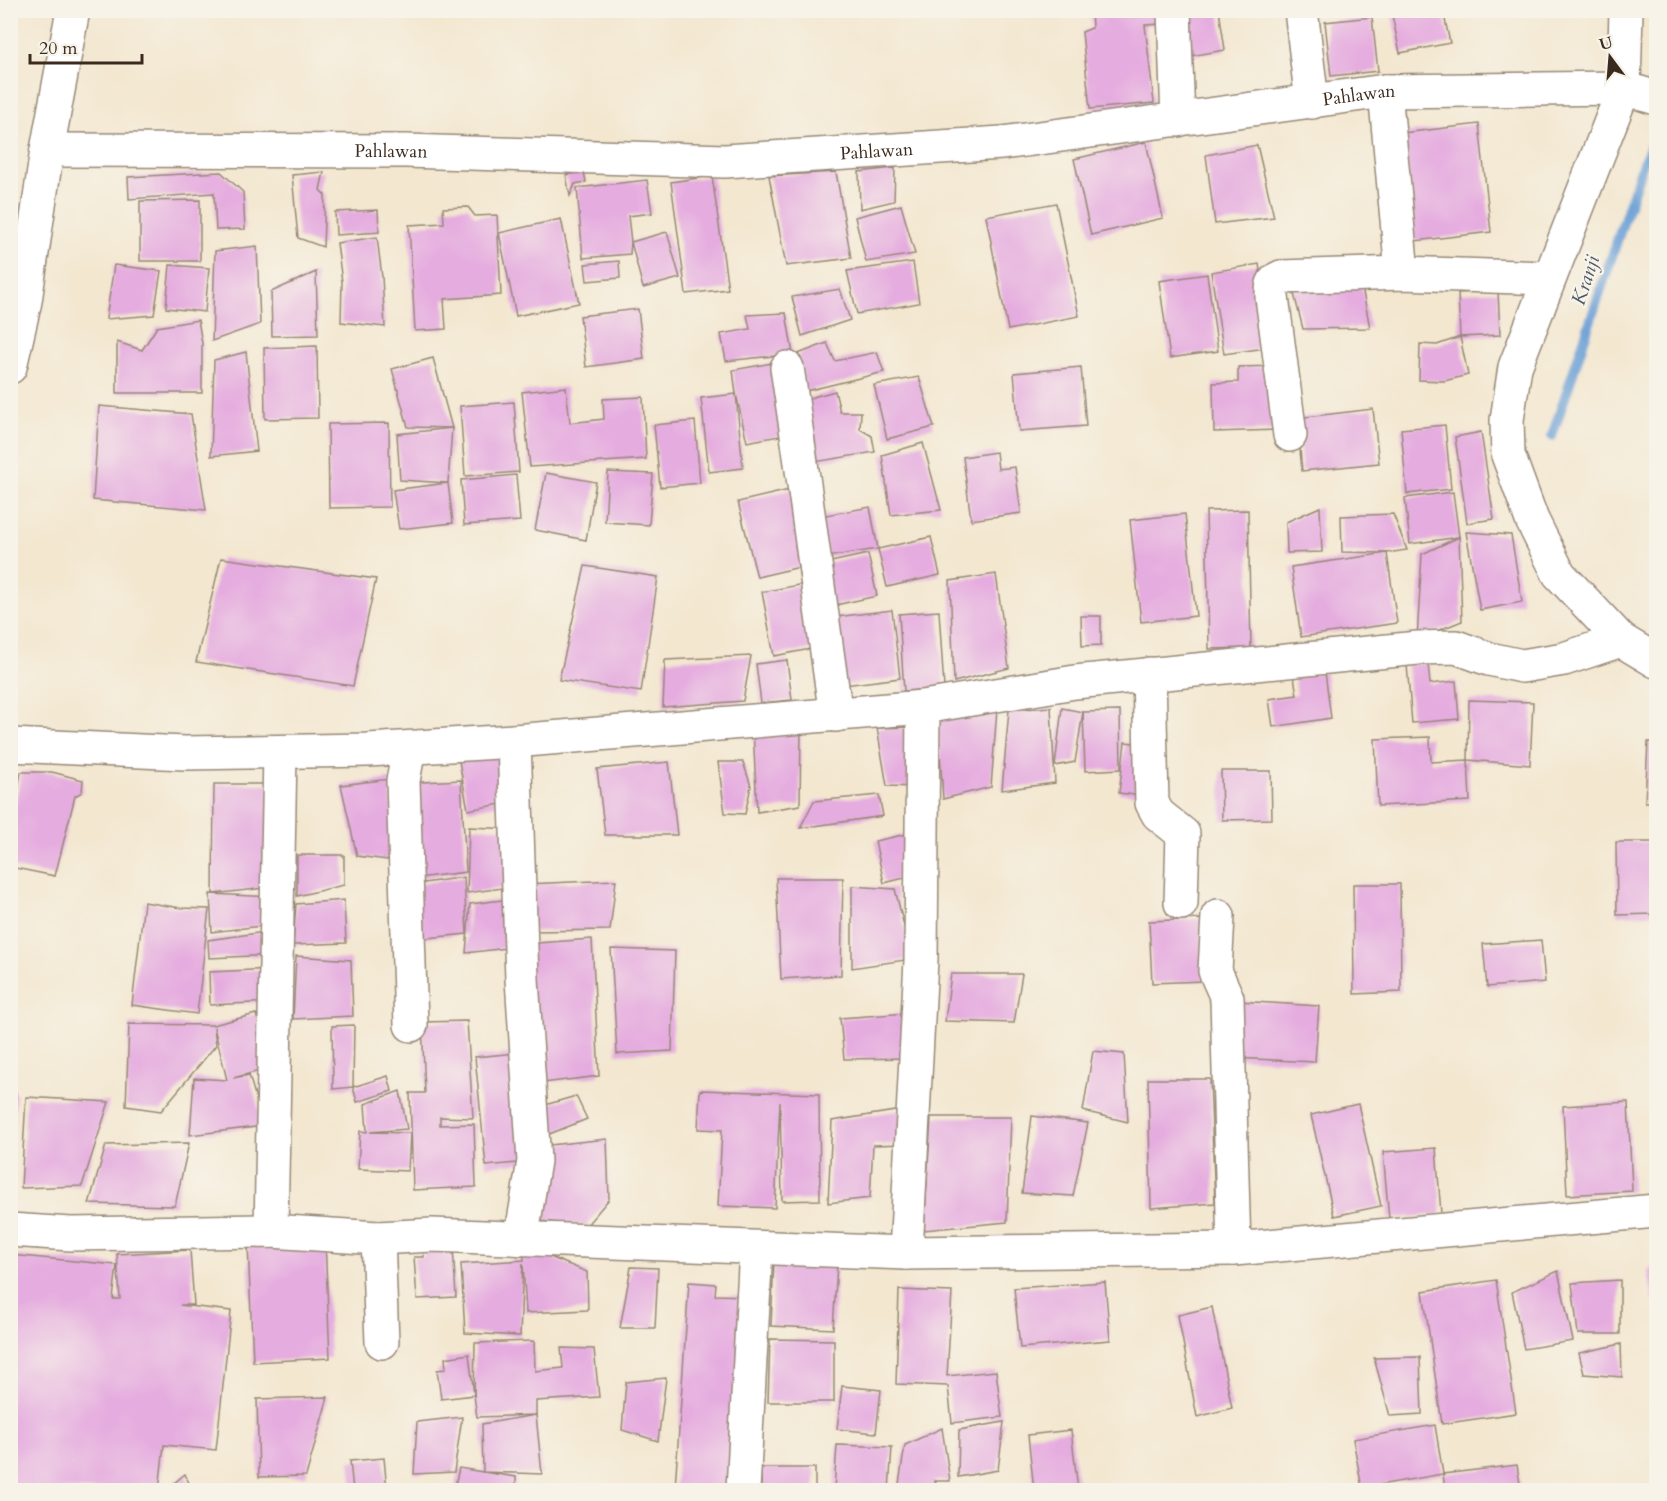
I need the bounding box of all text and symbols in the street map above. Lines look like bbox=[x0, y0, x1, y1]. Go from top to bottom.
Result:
scale bar bbox=[30, 27, 142, 65]
north arrow bbox=[1580, 27, 1640, 87]
text: U bbox=[1597, 31, 1615, 56]
text: 20 m bbox=[39, 36, 78, 61]
street label: Pahlawan bbox=[1321, 79, 1396, 112]
street label: Pahlawan bbox=[839, 137, 915, 166]
street label: Pahlawan bbox=[354, 139, 429, 165]
water label: Kranji bbox=[1565, 251, 1606, 308]

